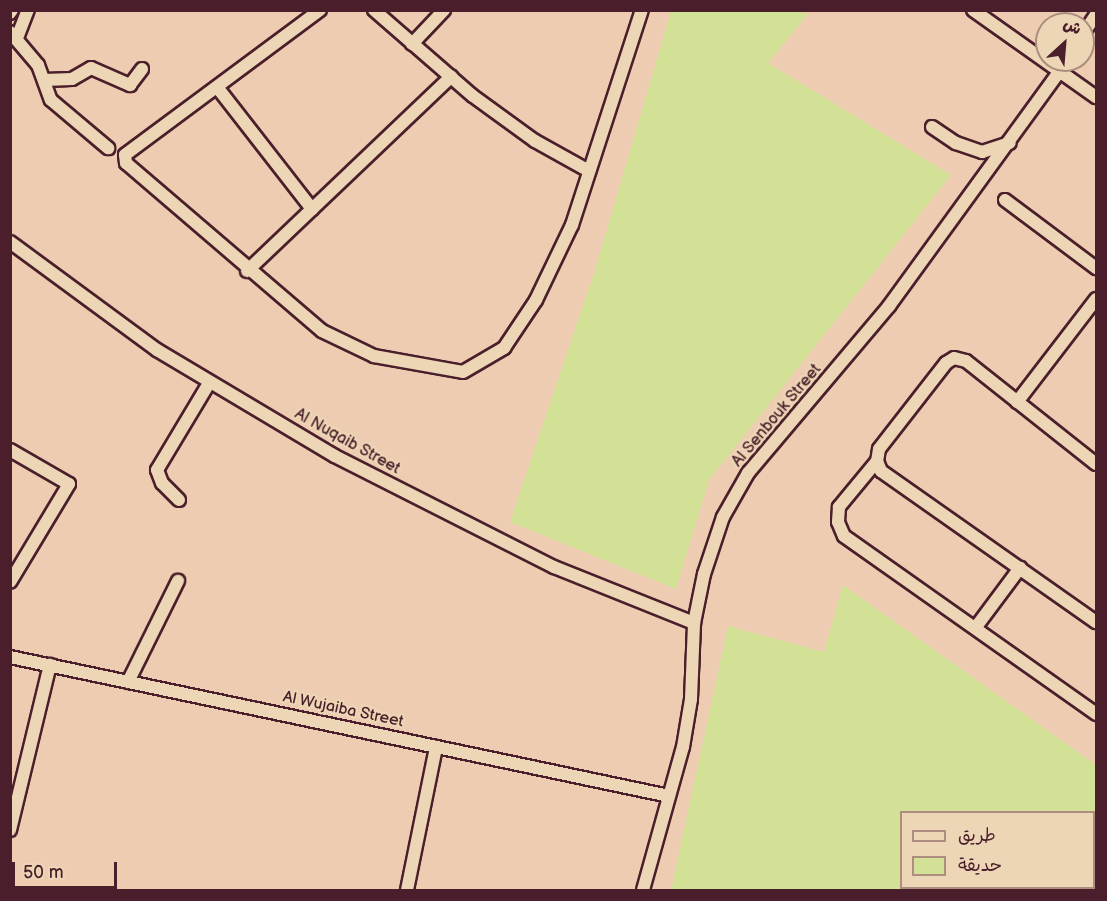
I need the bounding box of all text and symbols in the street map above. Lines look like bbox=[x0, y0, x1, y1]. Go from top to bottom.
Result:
north arrow bbox=[1035, 12, 1095, 72]
text: ش bbox=[1060, 15, 1084, 40]
street label: Al Senbouk Street bbox=[728, 360, 826, 472]
street label: Al Nuqaib Street bbox=[291, 405, 403, 479]
street label: Al Wujaiba Street bbox=[281, 688, 405, 732]
legend bbox=[900, 811, 1095, 889]
text: طريق bbox=[958, 825, 996, 846]
scale bar bbox=[15, 850, 120, 888]
text: حديقة bbox=[958, 855, 1002, 876]
text: 50 m bbox=[23, 862, 64, 883]

